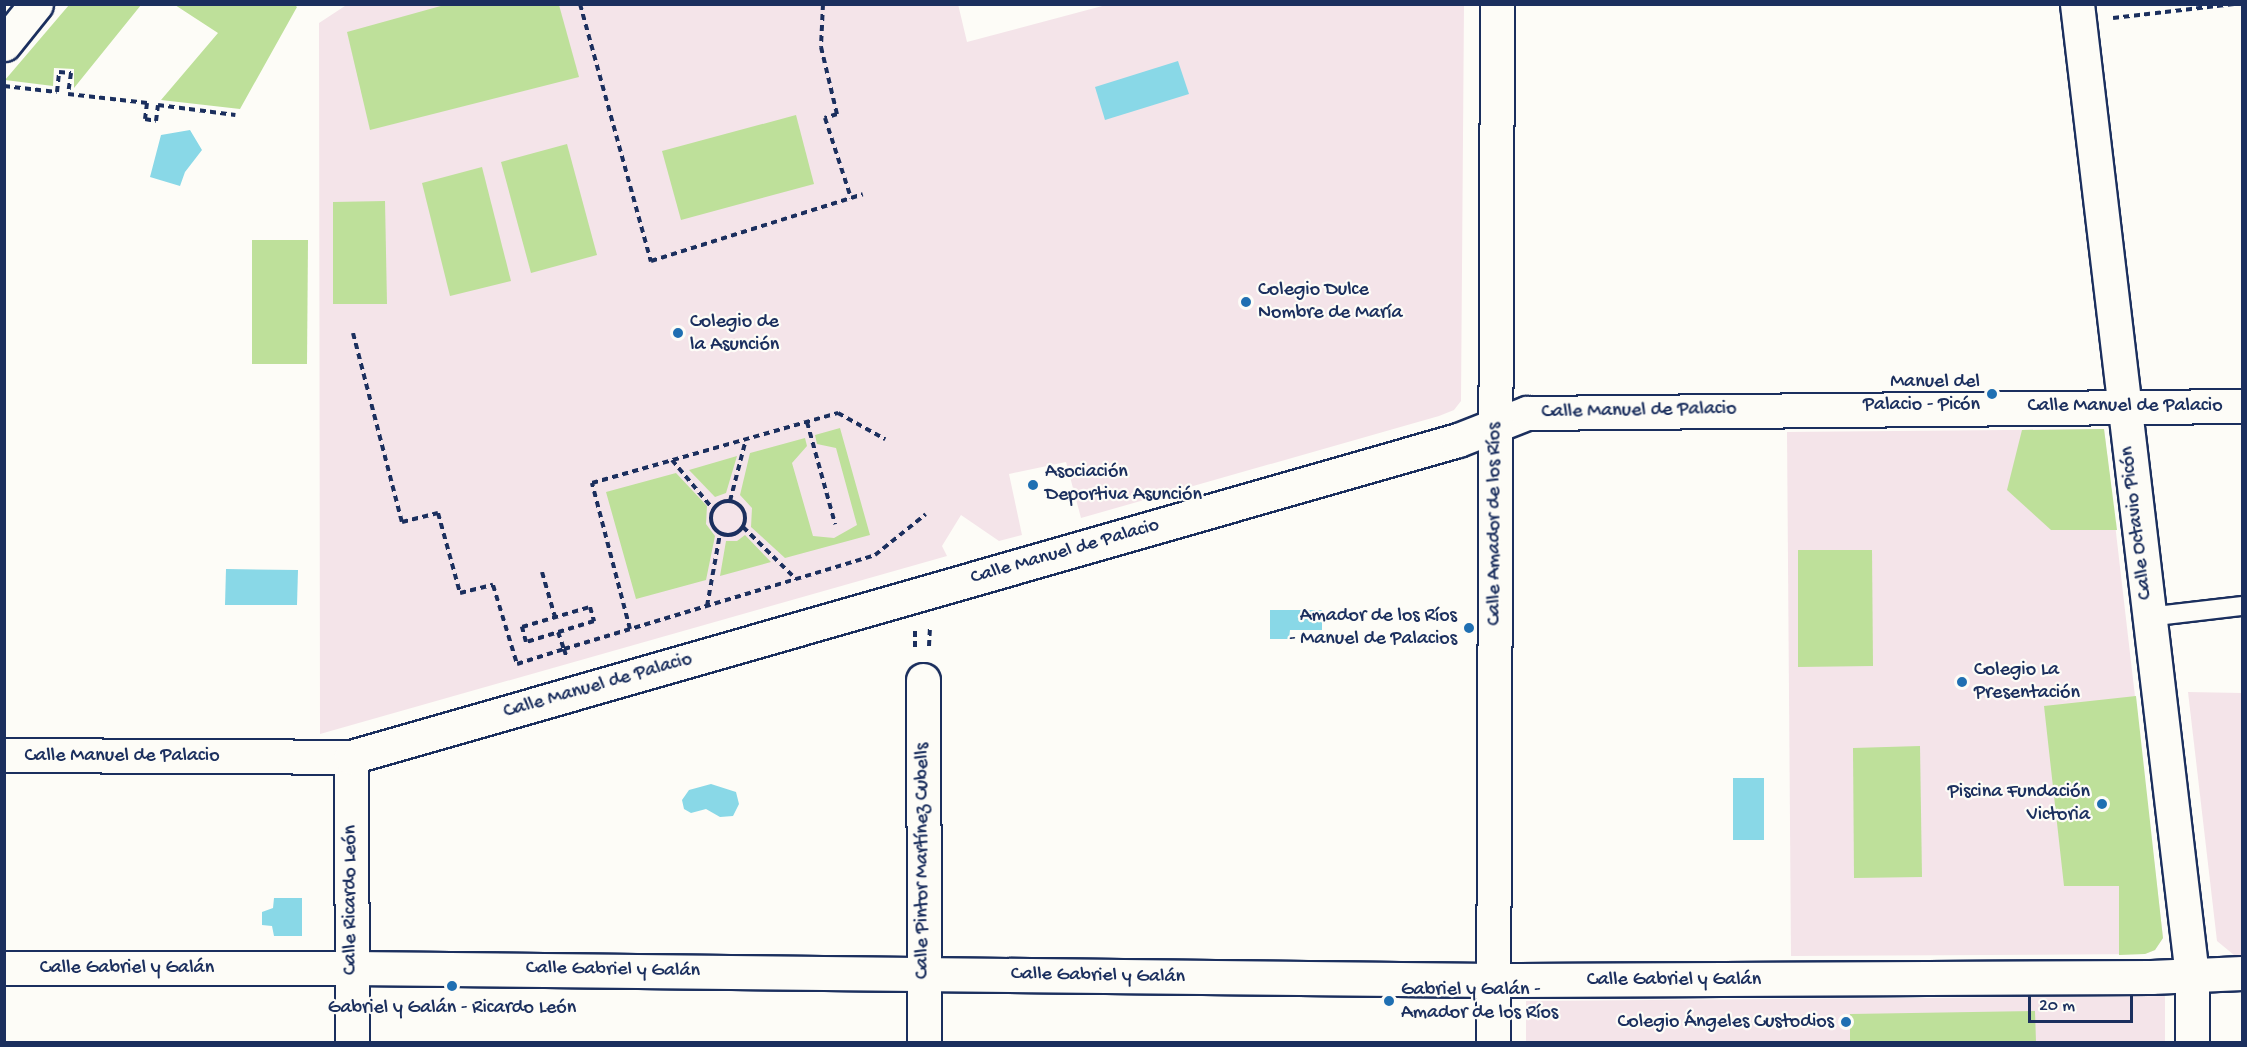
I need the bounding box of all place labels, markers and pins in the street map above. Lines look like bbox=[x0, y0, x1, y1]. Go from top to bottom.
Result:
place label: Colegio Dulce Nombre de María bbox=[1258, 278, 1403, 325]
marker: Colegio Dulce Nombre de María bbox=[1239, 295, 1253, 309]
place label: Colegio de la Asunción bbox=[690, 310, 779, 357]
marker: Colegio de la Asunción bbox=[671, 326, 685, 340]
place label: Manuel del Palacio - Picón bbox=[1863, 371, 1980, 418]
marker: Manuel del Palacio - Picón bbox=[1985, 387, 1999, 401]
place label: Asociación Deportiva Asunción bbox=[1045, 461, 1202, 508]
marker: Asociación Deportiva Asunción bbox=[1026, 478, 1040, 492]
place label: Amador de los Ríos - Manuel de Palacios bbox=[1289, 604, 1457, 651]
marker: Amador de los Ríos - Manuel de Palacios bbox=[1462, 621, 1476, 635]
place label: Colegio La Presentación bbox=[1974, 658, 2080, 705]
marker: Colegio La Presentación bbox=[1955, 675, 1969, 689]
place label: Piscina Fundación Victoria bbox=[1948, 780, 2090, 827]
marker: Piscina Fundación Victoria bbox=[2095, 797, 2109, 811]
place label: Gabriel y Galán - Amador de los Ríos bbox=[1401, 978, 1558, 1025]
marker: Gabriel y Galán - Ricardo León bbox=[445, 979, 459, 993]
marker: Gabriel y Galán - Amador de los Ríos bbox=[1382, 994, 1396, 1008]
place label: Gabriel y Galán - Ricardo León bbox=[328, 996, 576, 1020]
place label: Colegio Ángeles Custodios bbox=[1617, 1010, 1834, 1034]
marker: Colegio Ángeles Custodios bbox=[1839, 1015, 1853, 1029]

